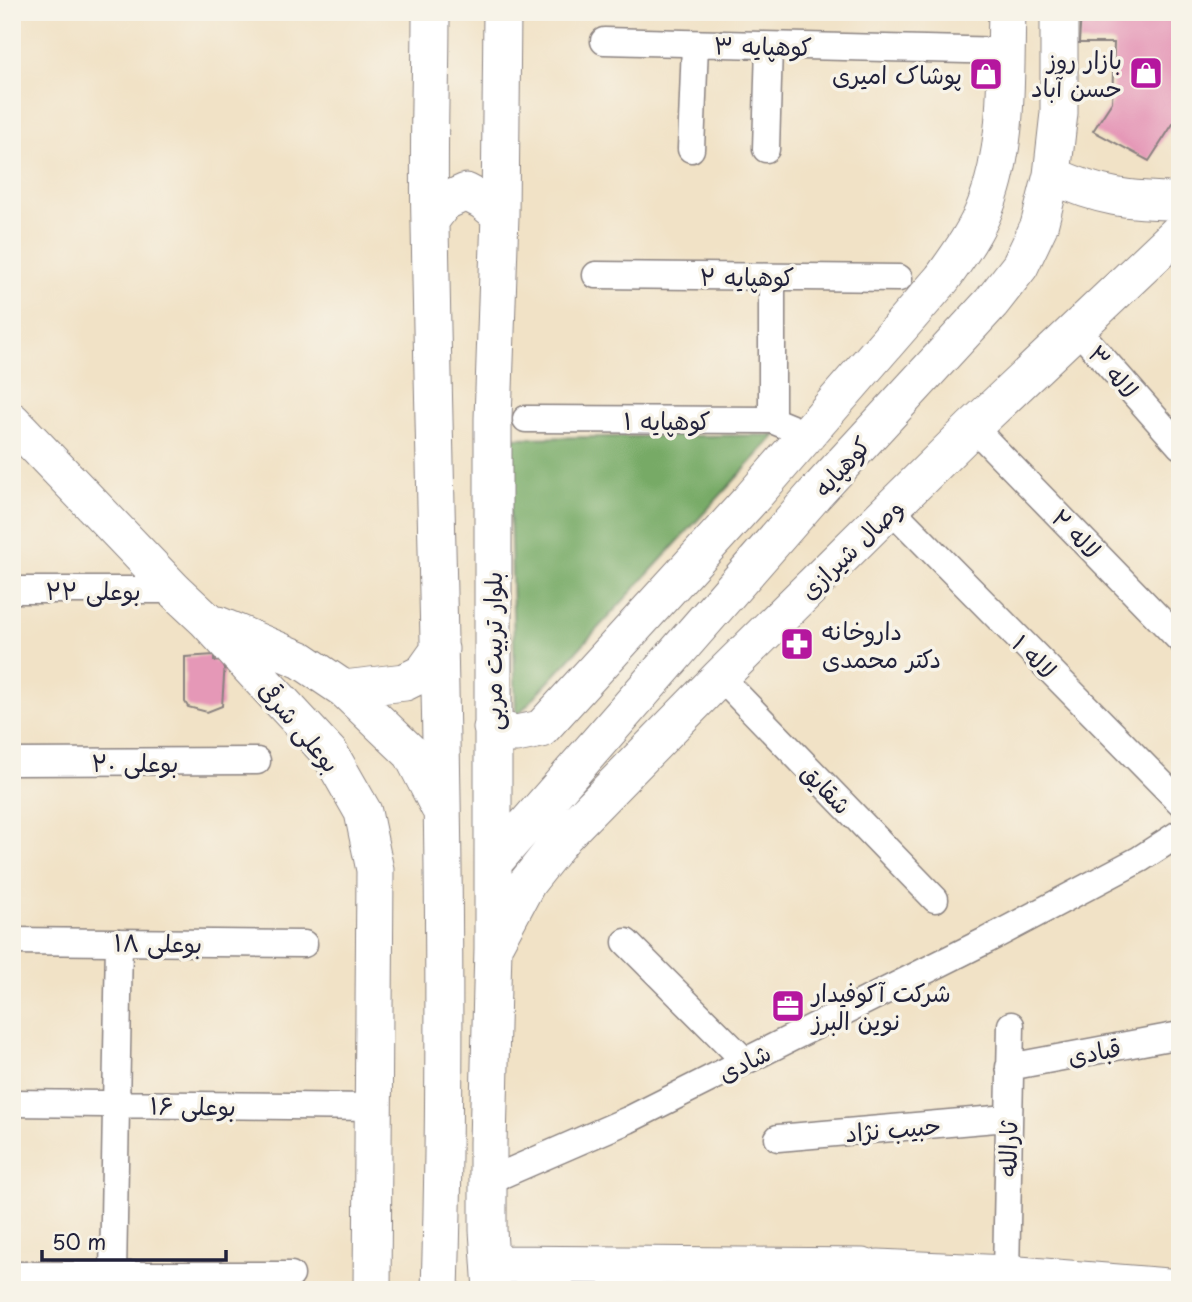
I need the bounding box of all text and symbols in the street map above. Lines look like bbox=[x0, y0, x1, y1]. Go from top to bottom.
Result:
street label: کوهپایه ۳ bbox=[714, 26, 812, 64]
place label: بازار روز حسن آباد bbox=[1031, 41, 1122, 105]
shop icon: بازار روز حسن آباد bbox=[1127, 54, 1165, 92]
shop icon: پوشاک امیری bbox=[967, 55, 1005, 93]
place label: پوشاک امیری bbox=[832, 56, 962, 92]
street label: کوهپایه ۲ bbox=[700, 258, 794, 294]
street label: لاله ۳ bbox=[1080, 336, 1148, 406]
street label: کوهپایه ۱ bbox=[623, 402, 711, 438]
street label: کوهپایه bbox=[804, 428, 878, 504]
street label: وصال شیرازی bbox=[791, 489, 911, 607]
street label: لاله ۲ bbox=[1044, 500, 1110, 566]
street label: بوعلی ۲۲ bbox=[45, 572, 141, 608]
street label: بلوار تربیت مربی bbox=[474, 572, 510, 730]
place label: داروخانه دکتر محمدی bbox=[822, 612, 941, 676]
pharmacy icon: داروخانه دکتر محمدی bbox=[778, 625, 816, 663]
street label: لاله ۱ bbox=[1005, 626, 1065, 686]
street label: بوعلی شرقی bbox=[251, 672, 349, 780]
street label: بوعلی ۲۰ bbox=[92, 744, 178, 780]
street label: شقایق bbox=[794, 754, 860, 822]
street label: بوعلی ۱۸ bbox=[114, 923, 202, 961]
place label: شرکت آکوفیدار نوین البرز bbox=[810, 974, 951, 1038]
office icon: شرکت آکوفیدار نوین البرز bbox=[769, 987, 807, 1025]
street label: قبادی bbox=[1064, 1028, 1124, 1074]
street label: شادی bbox=[711, 1034, 777, 1090]
street label: بوعلی ۱۶ bbox=[150, 1086, 236, 1124]
street label: حبیب نژاد bbox=[844, 1106, 942, 1150]
street label: ثارالله bbox=[989, 1120, 1026, 1177]
scale bar bbox=[42, 1218, 226, 1262]
text: 50 m bbox=[52, 1225, 106, 1257]

